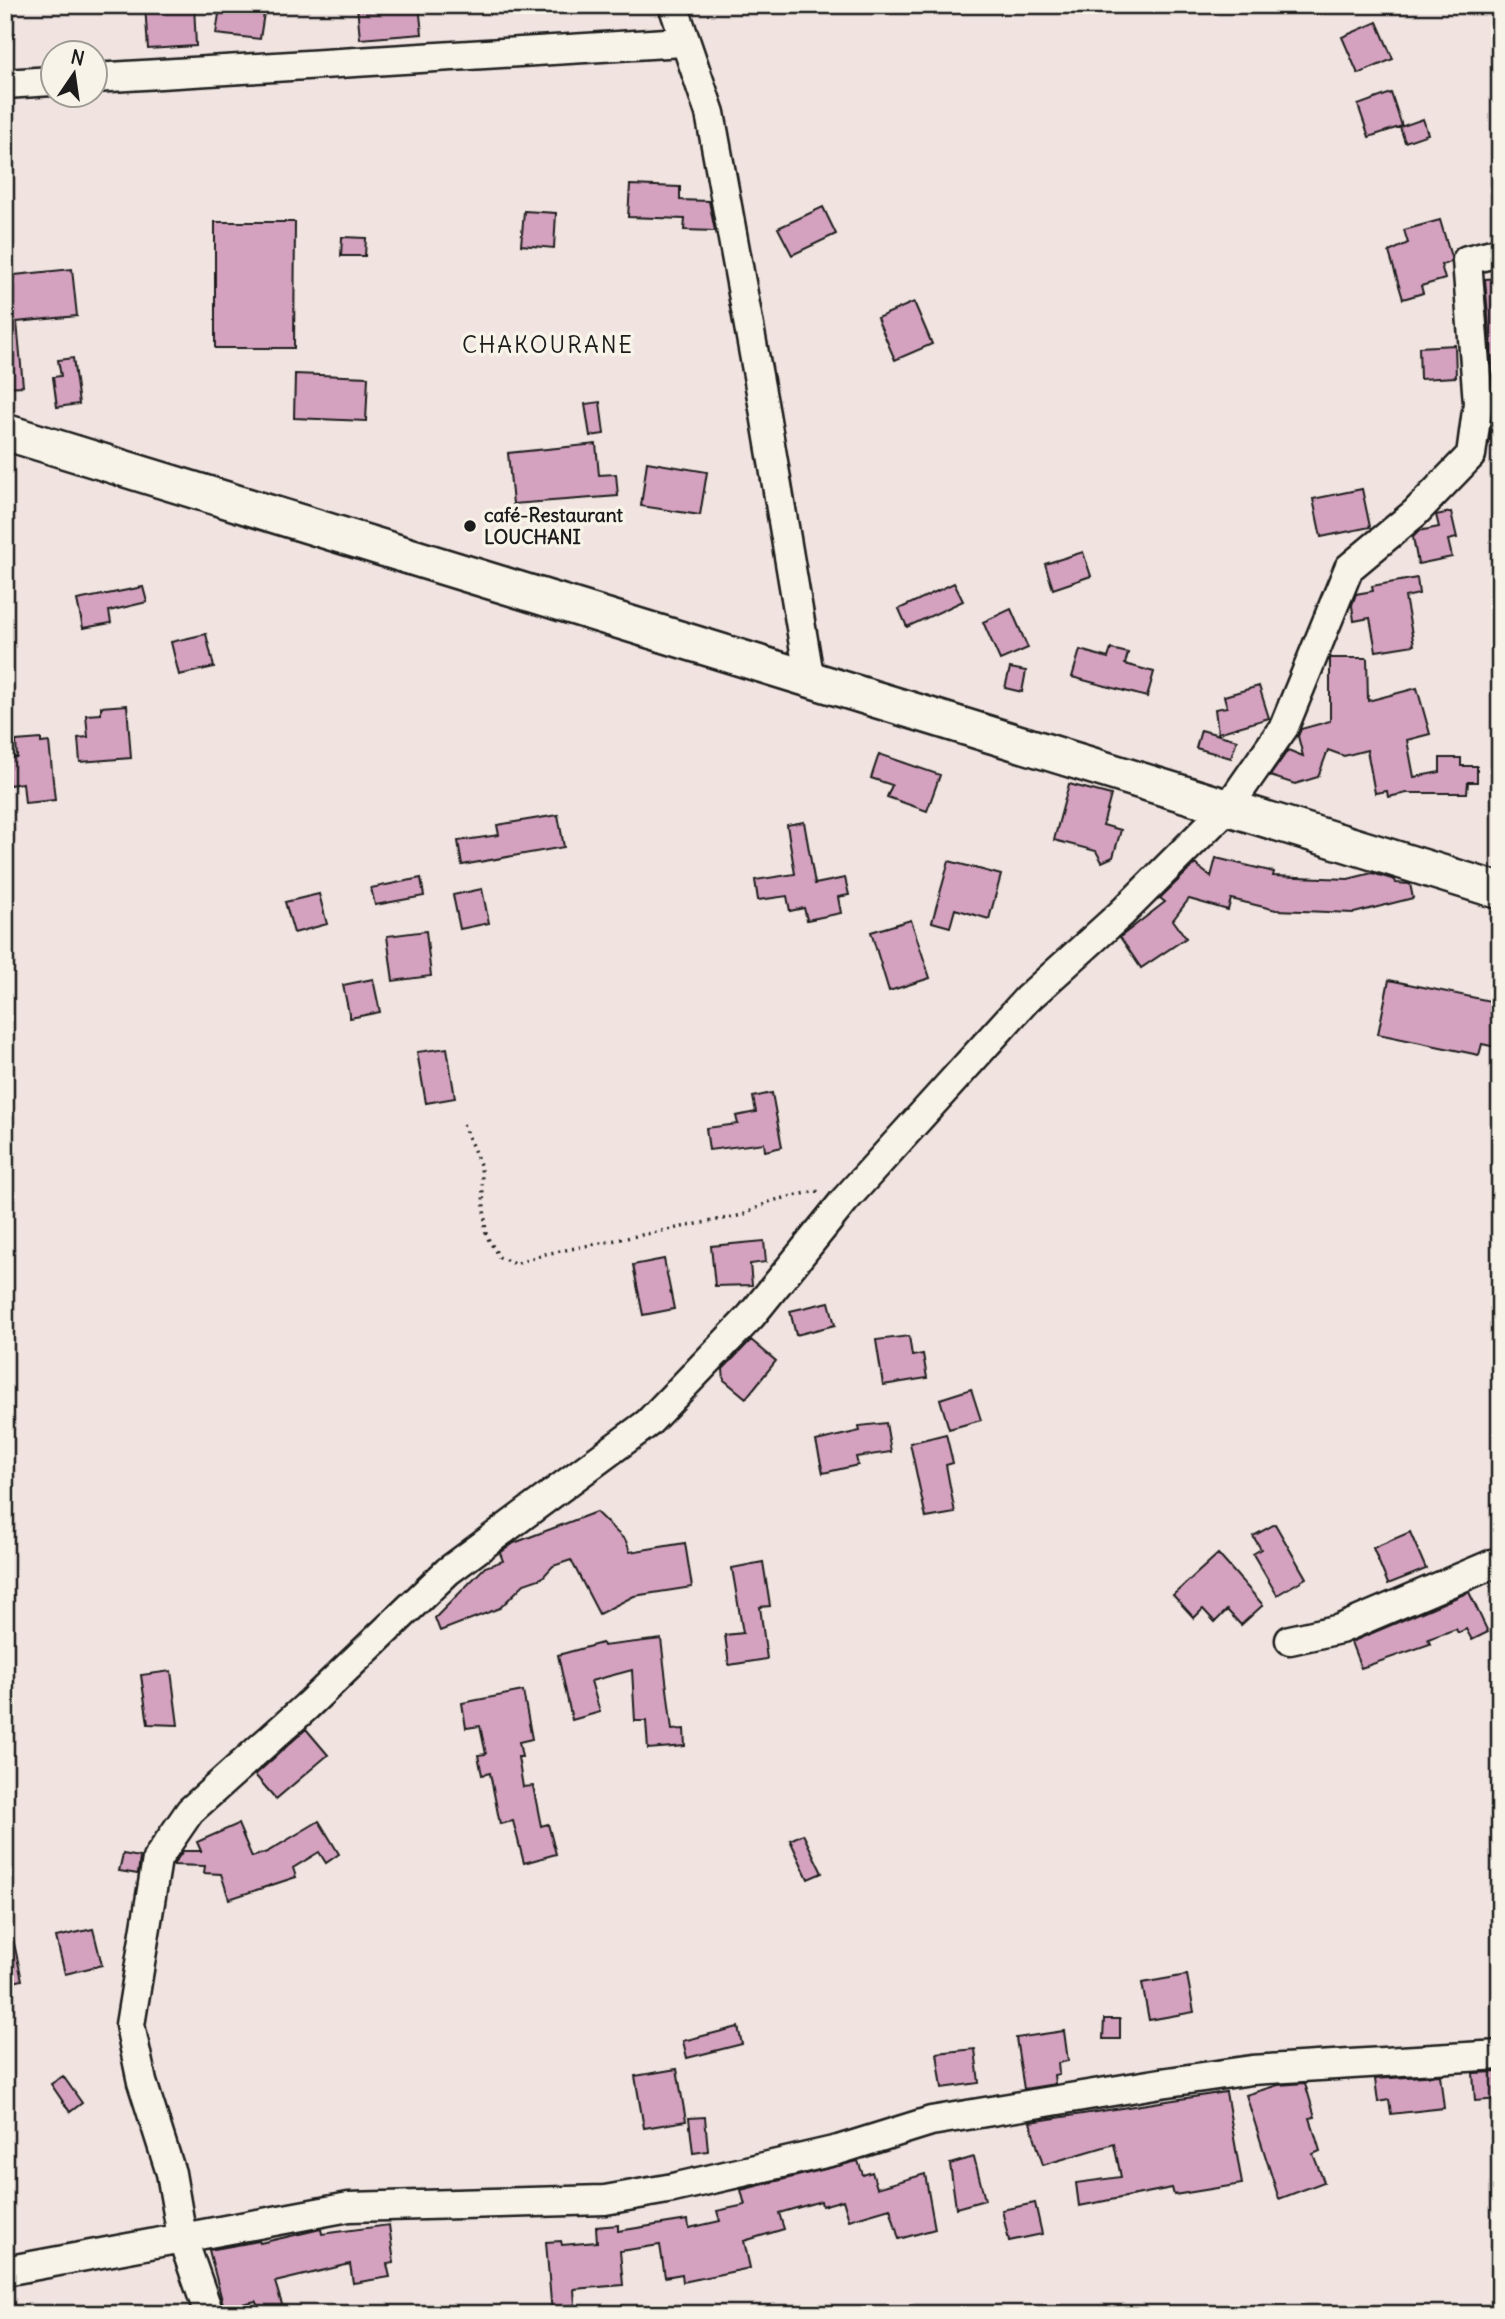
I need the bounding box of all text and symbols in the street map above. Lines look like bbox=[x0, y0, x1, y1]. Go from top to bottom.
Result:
north arrow bbox=[38, 38, 108, 108]
text: N bbox=[69, 44, 87, 71]
district label: CHAKOURANE bbox=[462, 330, 634, 359]
place label: café-Restaurant LOUCHANI bbox=[484, 503, 624, 549]
marker: café-Restaurant LOUCHANI bbox=[462, 518, 478, 534]

